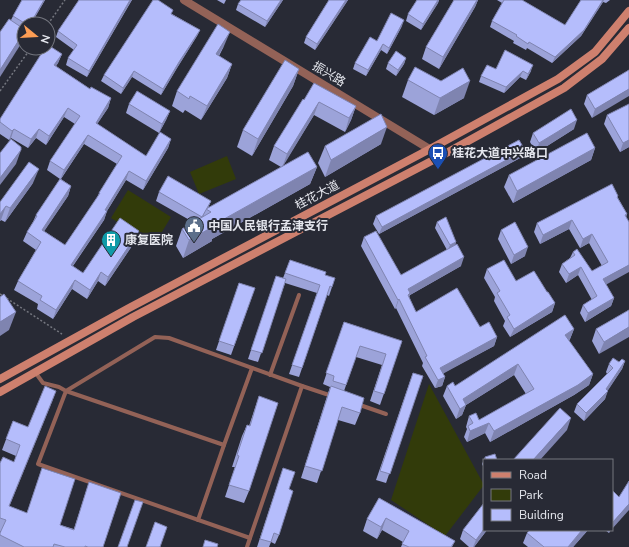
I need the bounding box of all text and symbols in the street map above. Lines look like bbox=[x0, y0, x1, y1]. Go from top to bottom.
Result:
north arrow bbox=[16, 16, 56, 56]
text: N bbox=[37, 33, 53, 45]
street label: 振兴路 bbox=[309, 58, 349, 90]
bus stop icon: 桂花大道中兴路口 bbox=[427, 142, 449, 170]
place label: 桂花大道中兴路口 bbox=[452, 145, 548, 161]
street label: 桂花大道 bbox=[292, 177, 342, 213]
public building icon: 中国人民银行孟津支行 bbox=[183, 215, 205, 243]
place label: 中国人民银行孟津支行 bbox=[208, 218, 328, 234]
building icon: 康复医院 bbox=[100, 229, 122, 257]
place label: 康复医院 bbox=[125, 232, 173, 248]
legend bbox=[483, 459, 613, 531]
text: Road bbox=[519, 467, 547, 483]
text: Park bbox=[519, 487, 544, 503]
text: Building bbox=[519, 507, 564, 523]

